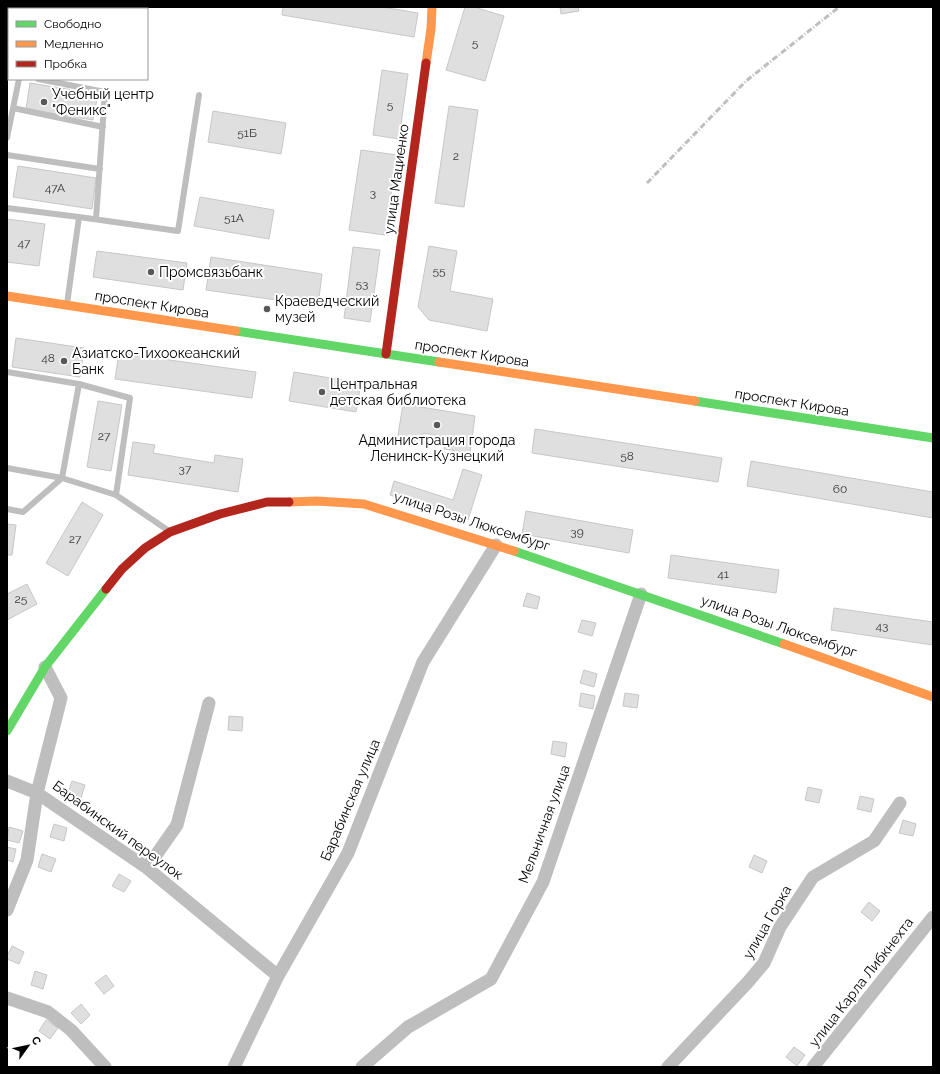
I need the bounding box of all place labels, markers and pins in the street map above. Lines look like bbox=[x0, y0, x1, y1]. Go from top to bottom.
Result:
place label: Учебный центр "Феникс" bbox=[52, 86, 154, 118]
marker: Учебный центр "Феникс" bbox=[39, 97, 49, 107]
place label: Промсвязьбанк bbox=[159, 264, 263, 280]
marker: Промсвязьбанк bbox=[146, 267, 156, 277]
place label: Краеведческий музей bbox=[275, 293, 379, 325]
marker: Краеведческий музей bbox=[262, 304, 272, 314]
place label: Азиатско-Тихоокеанский Банк bbox=[72, 345, 240, 377]
marker: Азиатско-Тихоокеанский Банк bbox=[59, 356, 69, 366]
place label: Центральная детская библиотека bbox=[330, 376, 466, 408]
marker: Центральная детская библиотека bbox=[317, 387, 327, 397]
marker: Администрация города Ленинск-Кузнецкий bbox=[432, 420, 442, 430]
place label: Администрация города Ленинск-Кузнецкий bbox=[359, 432, 515, 464]

